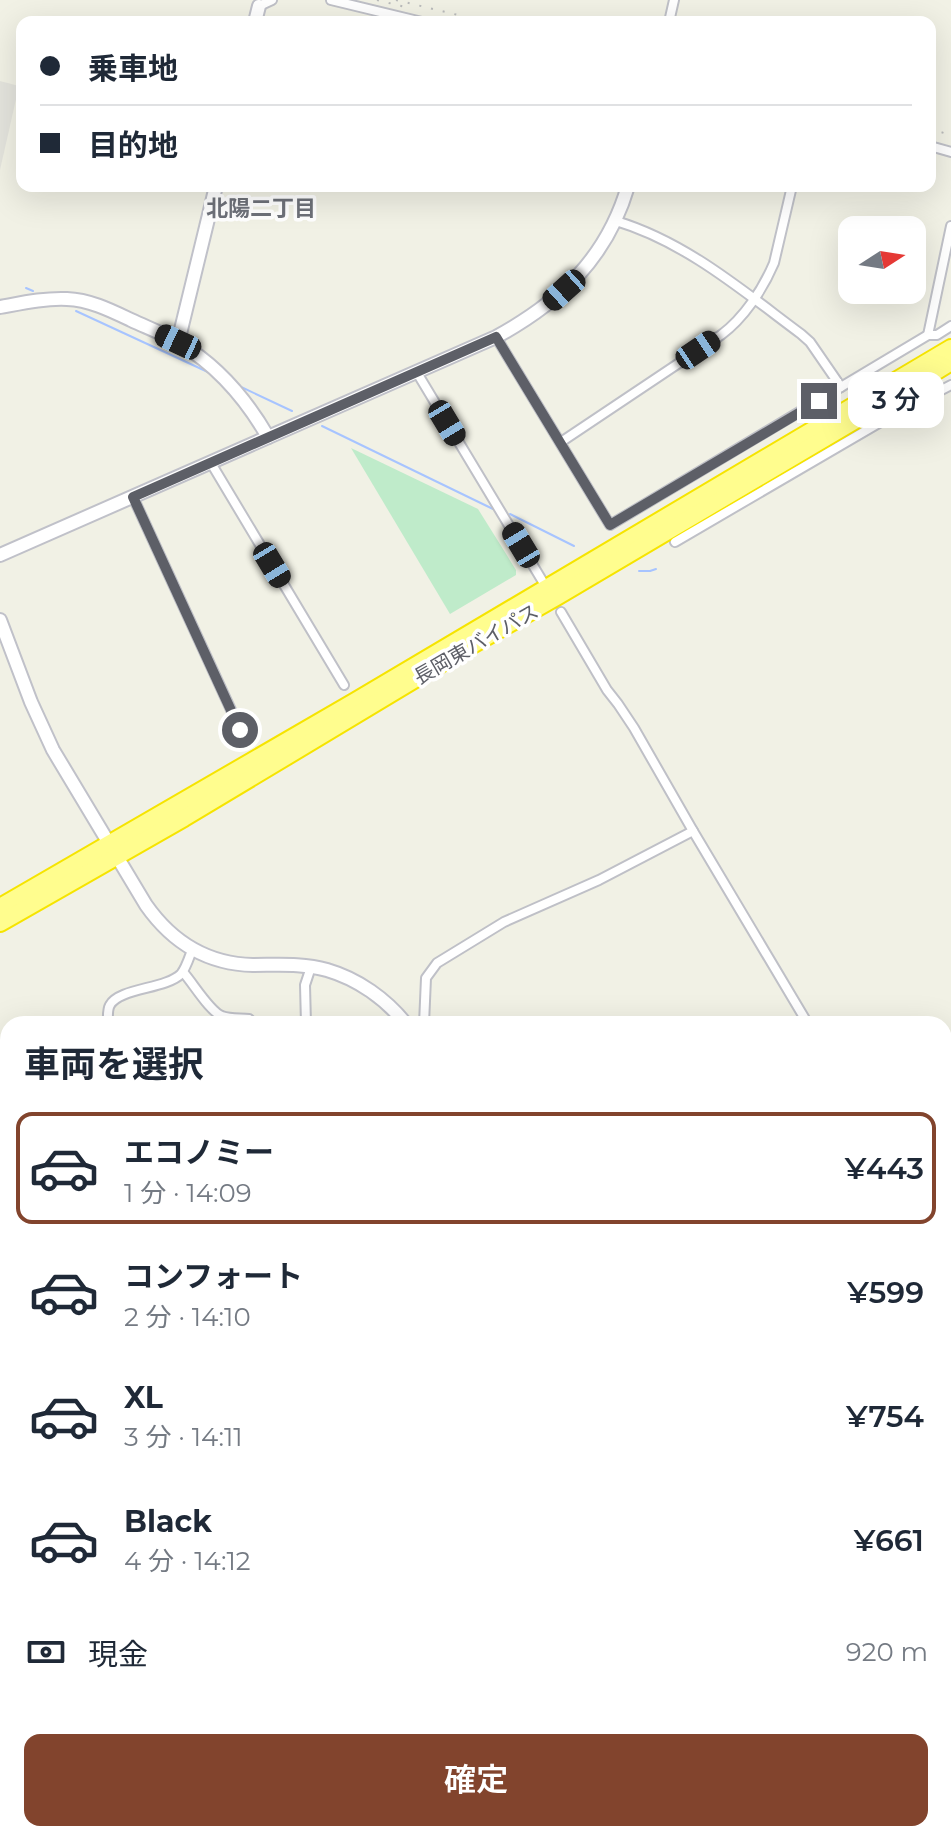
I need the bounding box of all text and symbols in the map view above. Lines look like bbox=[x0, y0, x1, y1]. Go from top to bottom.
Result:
text: 乗車地 bbox=[88, 50, 178, 87]
text: 目的地 bbox=[88, 127, 178, 164]
district label: 北陽二丁目 bbox=[206, 195, 316, 222]
north arrow bbox=[838, 216, 926, 304]
map controls bbox=[838, 216, 926, 304]
car bbox=[538, 265, 590, 315]
car bbox=[151, 321, 205, 363]
car bbox=[671, 327, 725, 373]
callout: 3 分 bbox=[847, 373, 943, 429]
route end bbox=[801, 383, 837, 419]
text: 3 分 bbox=[872, 384, 920, 416]
car bbox=[424, 396, 470, 450]
car bbox=[498, 518, 544, 572]
car bbox=[249, 538, 295, 592]
street label: 長岡東バイパス bbox=[410, 599, 542, 689]
route start bbox=[222, 712, 258, 748]
text: 車両を選択 bbox=[24, 1042, 204, 1086]
icon: car bbox=[28, 1132, 100, 1204]
text: エコノミー bbox=[124, 1134, 274, 1171]
text: ¥443 bbox=[845, 1150, 924, 1187]
text: 1 分 · 14:09 bbox=[124, 1177, 252, 1209]
icon: car bbox=[28, 1256, 100, 1328]
text: コンフォート bbox=[124, 1258, 303, 1295]
text: ¥599 bbox=[847, 1274, 924, 1311]
text: 2 分 · 14:10 bbox=[124, 1301, 251, 1333]
text: XL bbox=[124, 1379, 163, 1416]
icon: car bbox=[28, 1380, 100, 1452]
text: ¥754 bbox=[846, 1398, 924, 1435]
text: 3 分 · 14:11 bbox=[124, 1421, 243, 1453]
text: Black bbox=[124, 1503, 212, 1540]
icon: car bbox=[28, 1504, 100, 1576]
text: ¥661 bbox=[854, 1522, 924, 1559]
text: 4 分 · 14:12 bbox=[124, 1545, 251, 1577]
icon: cash bbox=[24, 1630, 68, 1674]
text: 現金 bbox=[88, 1636, 148, 1673]
text: 920 m bbox=[846, 1636, 928, 1668]
button: 確定 bbox=[24, 1734, 928, 1826]

